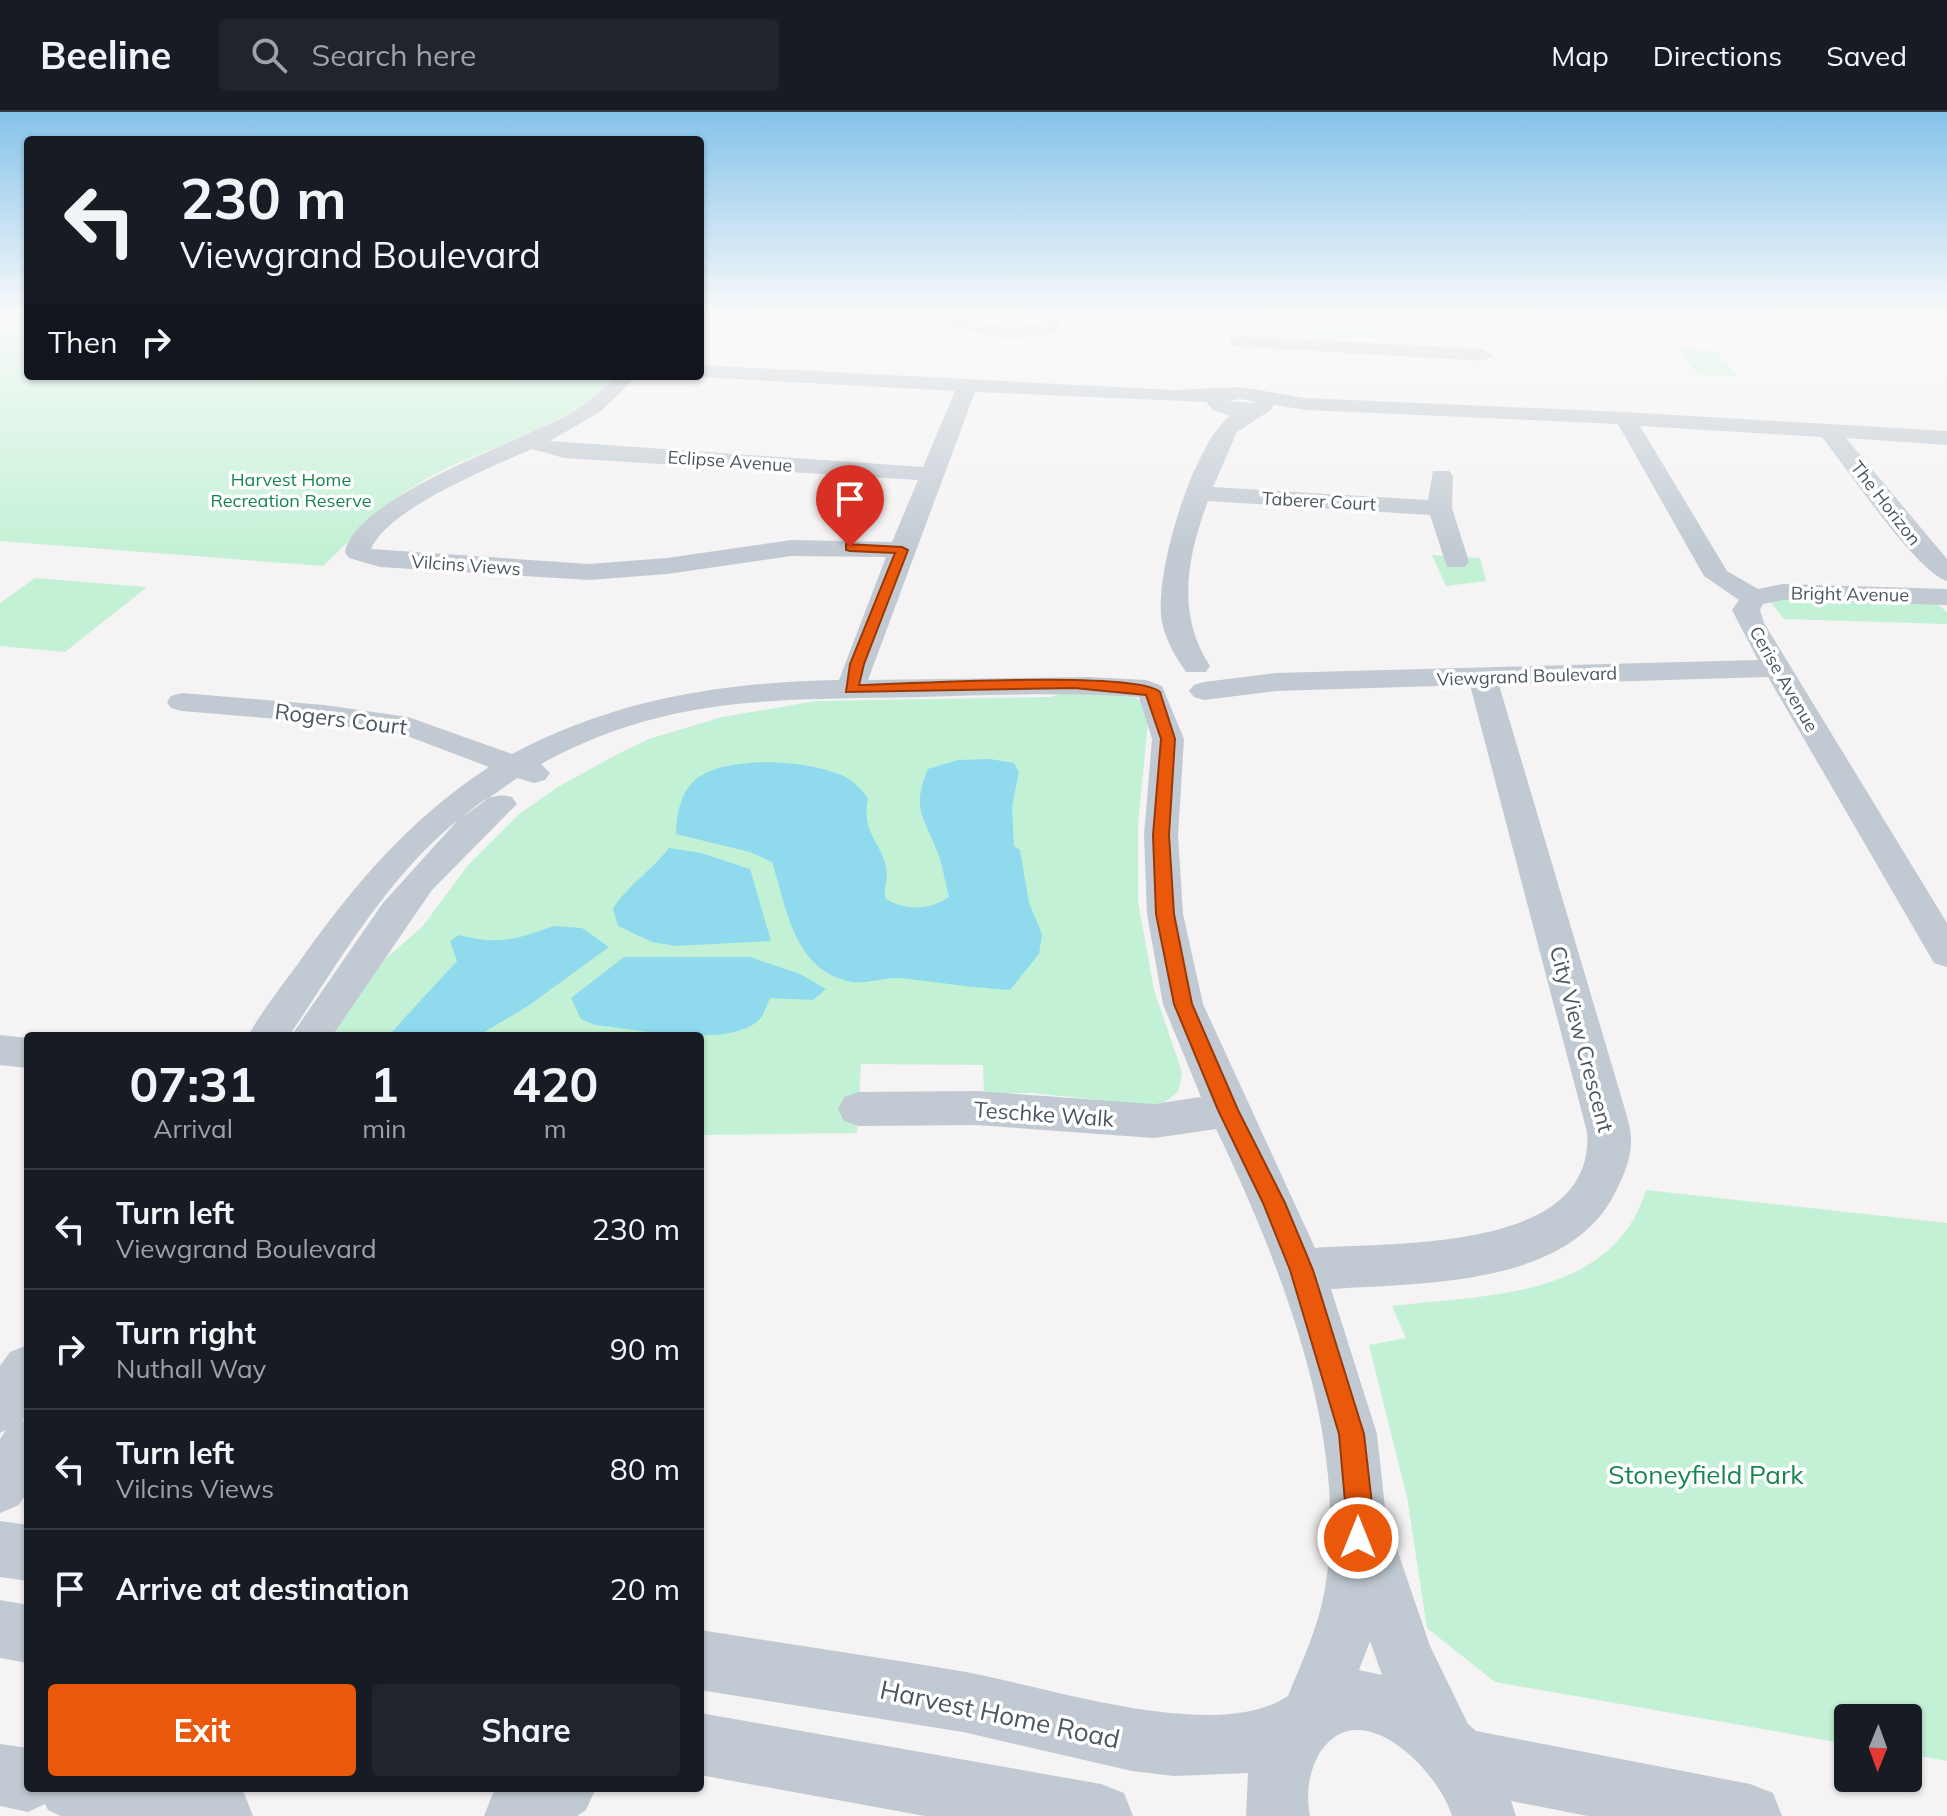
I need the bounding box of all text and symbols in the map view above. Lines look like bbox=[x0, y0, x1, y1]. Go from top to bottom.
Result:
search box bbox=[219, 19, 779, 91]
text: Beeline bbox=[40, 31, 171, 79]
icon: search bbox=[247, 33, 291, 77]
text: Search here bbox=[311, 36, 476, 74]
text: Map bbox=[1551, 38, 1609, 73]
text: Directions bbox=[1653, 38, 1782, 73]
text: Saved bbox=[1826, 38, 1907, 73]
text: 230 m bbox=[180, 163, 347, 233]
icon: left bbox=[48, 168, 152, 272]
text: Viewgrand Boulevard bbox=[180, 232, 541, 277]
icon: right bbox=[134, 320, 178, 364]
text: Then bbox=[48, 323, 118, 361]
street label: Eclipse Avenue bbox=[667, 445, 793, 477]
street label: The Horizon bbox=[1846, 456, 1926, 550]
pin bbox=[816, 465, 884, 547]
park label: Harvest Home Recreation Reserve bbox=[210, 468, 372, 512]
icon: arrive bbox=[828, 477, 872, 521]
street label: Taberer Court bbox=[1261, 487, 1377, 515]
street label: Vilcins Views bbox=[411, 550, 521, 580]
street label: Bright Avenue bbox=[1791, 581, 1909, 607]
street label: Cerise Avenue bbox=[1744, 622, 1824, 736]
street label: Viewgrand Boulevard bbox=[1436, 661, 1618, 691]
street label: Rogers Court bbox=[273, 697, 409, 741]
street label: City View Crescent bbox=[1544, 943, 1620, 1136]
text: 07:31 bbox=[130, 1054, 257, 1114]
text: 1 bbox=[370, 1054, 399, 1114]
text: 420 bbox=[512, 1054, 598, 1114]
street label: Teschke Walk bbox=[973, 1095, 1115, 1133]
text: Arrival bbox=[153, 1112, 233, 1145]
text: min bbox=[362, 1112, 406, 1145]
text: m bbox=[544, 1112, 567, 1145]
text: Turn left bbox=[116, 1194, 234, 1232]
icon: left bbox=[48, 1207, 92, 1251]
text: 230 m bbox=[592, 1210, 680, 1248]
text: Viewgrand Boulevard bbox=[116, 1232, 377, 1265]
text: Turn right bbox=[116, 1314, 256, 1352]
icon: right bbox=[48, 1327, 92, 1371]
text: 90 m bbox=[610, 1330, 680, 1368]
text: Nuthall Way bbox=[116, 1352, 266, 1385]
text: Turn left bbox=[116, 1434, 234, 1472]
icon: left bbox=[48, 1447, 92, 1491]
text: 80 m bbox=[610, 1450, 680, 1488]
park label: Stoneyfield Park bbox=[1608, 1458, 1804, 1491]
text: Vilcins Views bbox=[116, 1472, 274, 1505]
position arrow bbox=[1316, 1496, 1400, 1580]
icon: arrive bbox=[48, 1567, 92, 1611]
text: Arrive at destination bbox=[116, 1570, 410, 1608]
text: 20 m bbox=[610, 1570, 680, 1608]
street label: Harvest Home Road bbox=[877, 1672, 1123, 1756]
button: Exit bbox=[48, 1684, 356, 1776]
button: Share bbox=[372, 1684, 680, 1776]
north arrow bbox=[1834, 1704, 1922, 1792]
map controls bbox=[1834, 1704, 1922, 1792]

